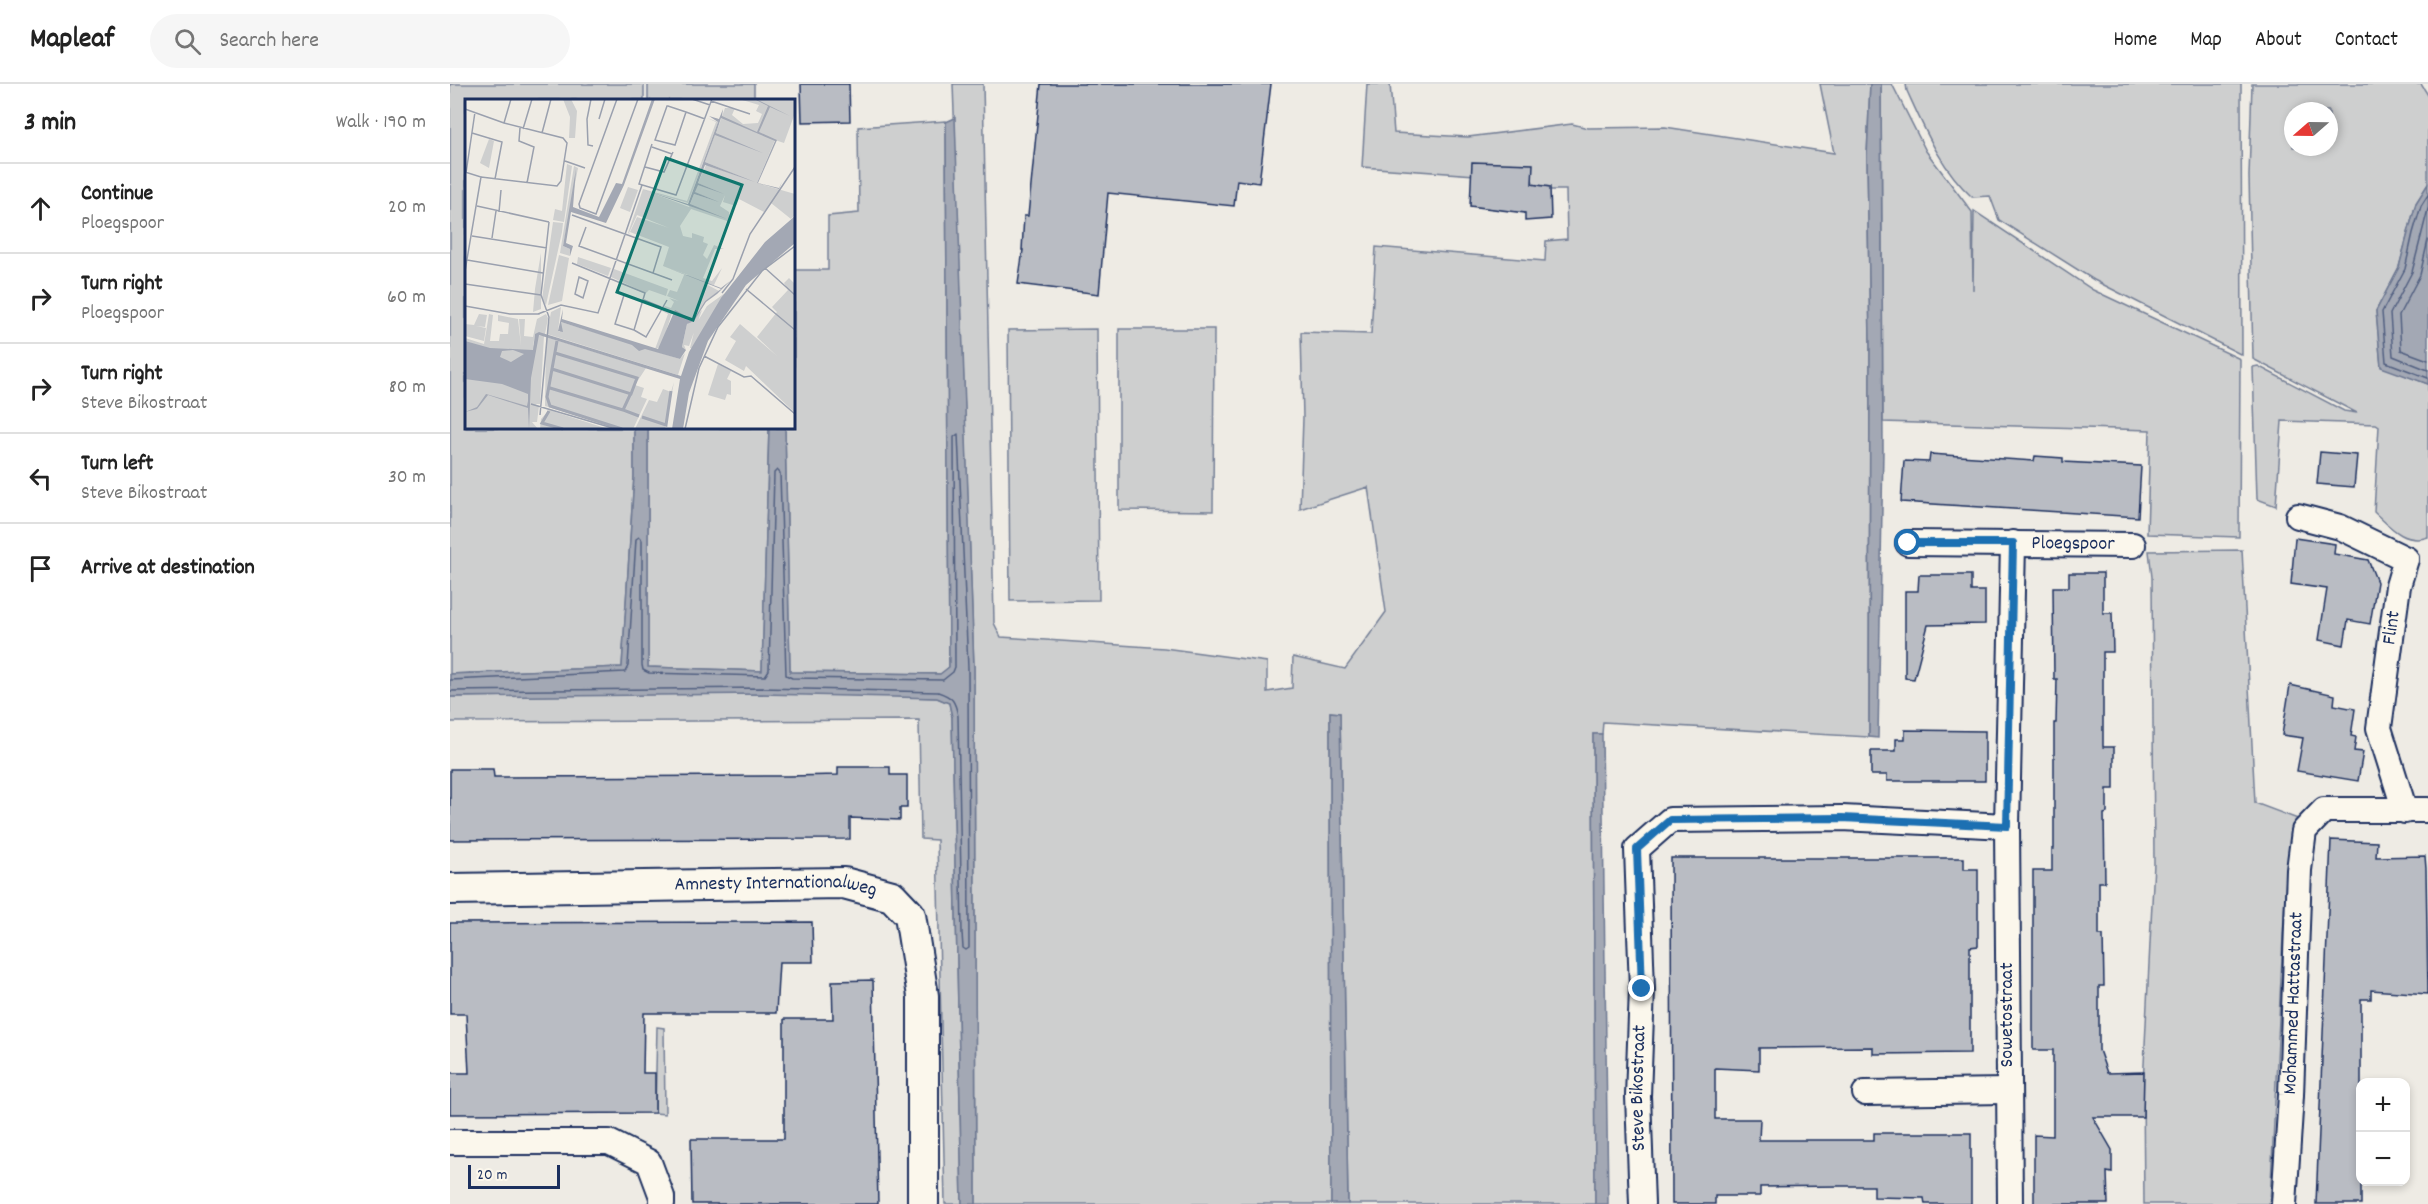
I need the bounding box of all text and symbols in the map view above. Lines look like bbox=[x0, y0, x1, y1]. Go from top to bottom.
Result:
search box bbox=[150, 14, 570, 68]
text: Mapleaf bbox=[30, 21, 114, 61]
icon: search bbox=[171, 25, 204, 58]
text: Search here bbox=[219, 26, 319, 57]
text: Home bbox=[2113, 26, 2157, 56]
text: Map bbox=[2190, 26, 2222, 56]
text: About bbox=[2255, 26, 2302, 56]
text: Contact bbox=[2335, 26, 2398, 56]
inset map bbox=[465, 99, 795, 429]
north arrow bbox=[2284, 102, 2338, 156]
text: 3 min bbox=[24, 105, 76, 142]
text: Walk · 190 m bbox=[336, 109, 426, 137]
text: Continue bbox=[81, 179, 153, 210]
icon: ahead bbox=[24, 192, 57, 225]
text: 20 m bbox=[388, 194, 426, 222]
text: Ploegspoor bbox=[81, 210, 164, 238]
text: Turn right bbox=[81, 269, 163, 300]
icon: right bbox=[24, 282, 57, 315]
text: 60 m bbox=[387, 284, 426, 312]
text: Ploegspoor bbox=[81, 300, 164, 328]
text: Turn right bbox=[81, 359, 163, 390]
icon: right bbox=[24, 372, 57, 405]
text: 80 m bbox=[389, 374, 426, 402]
text: Steve Bikostraat bbox=[81, 390, 207, 418]
text: Turn left bbox=[81, 449, 153, 480]
icon: left bbox=[24, 462, 57, 495]
text: 30 m bbox=[388, 464, 426, 492]
text: Steve Bikostraat bbox=[81, 480, 207, 508]
route start bbox=[1894, 529, 1920, 555]
street label: Ploegspoor bbox=[2031, 530, 2115, 559]
icon: arrive bbox=[24, 552, 57, 585]
text: Arrive at destination bbox=[81, 553, 255, 584]
street label: Flint bbox=[2376, 609, 2409, 647]
street label: Amnesty Internationalweg bbox=[674, 869, 880, 905]
street label: Mohammed Hattastraat bbox=[2277, 911, 2311, 1095]
street label: Sowetostraat bbox=[1994, 962, 2022, 1068]
route end bbox=[1628, 975, 1654, 1001]
street label: Steve Bikostraat bbox=[1624, 1024, 1655, 1152]
map controls bbox=[2356, 1078, 2410, 1186]
button: + bbox=[2356, 1078, 2410, 1132]
button: − bbox=[2356, 1132, 2410, 1186]
scale bar bbox=[468, 1162, 560, 1190]
text: 20 m bbox=[477, 1164, 507, 1187]

